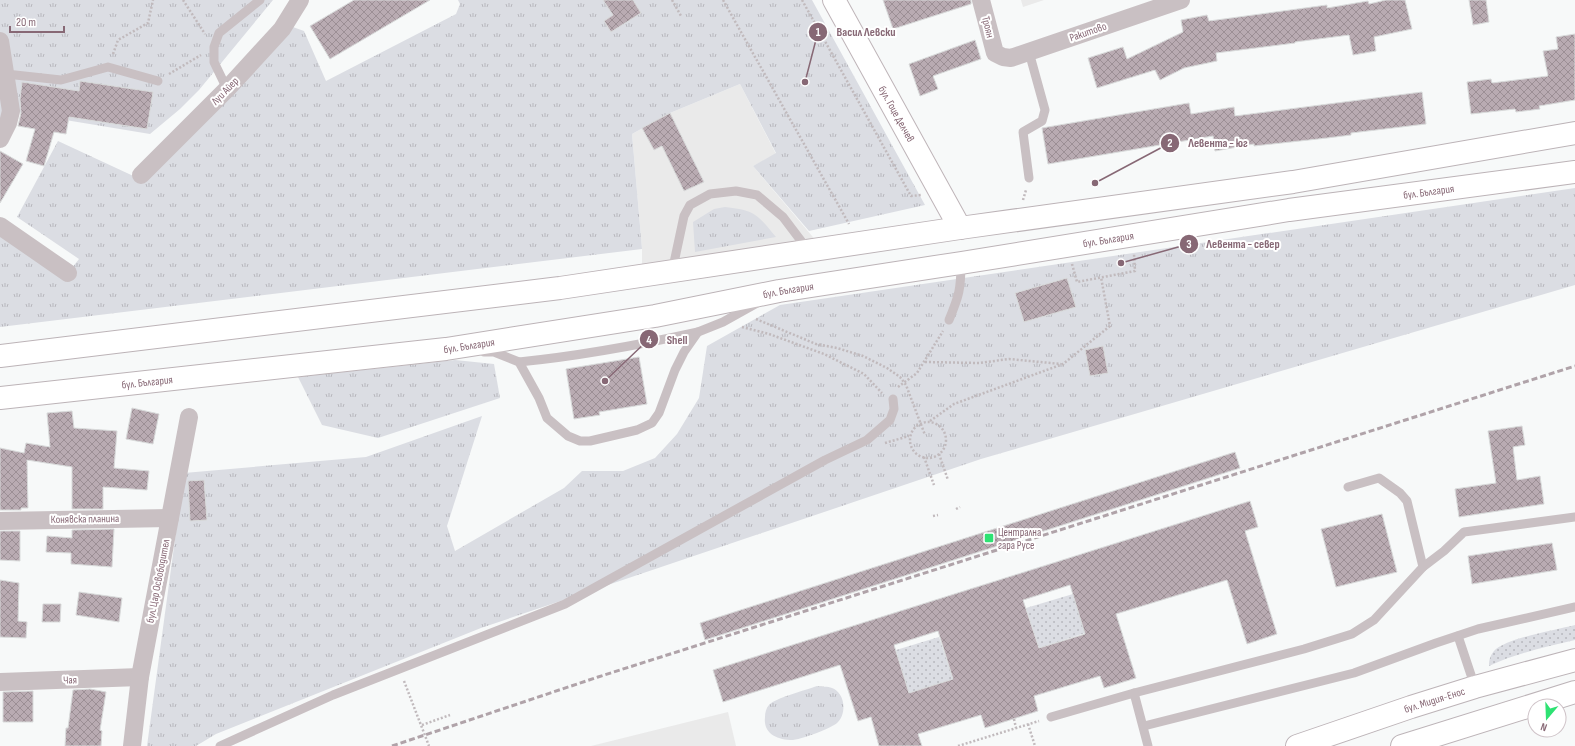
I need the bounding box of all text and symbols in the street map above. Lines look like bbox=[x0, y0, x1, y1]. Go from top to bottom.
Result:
scale bar bbox=[10, 8, 64, 34]
text: 20 m bbox=[16, 15, 36, 30]
street label: Троян bbox=[979, 15, 997, 39]
street label: Ракитово bbox=[1068, 19, 1109, 44]
callout: Васил Левски bbox=[808, 20, 903, 44]
text: 1 bbox=[816, 25, 821, 40]
text: Васил Левски bbox=[836, 25, 896, 40]
street label: Луи Айер bbox=[208, 74, 241, 108]
street label: бул. Гоце Делчев bbox=[876, 83, 918, 144]
callout: Левента - юг bbox=[1160, 131, 1256, 155]
text: 2 bbox=[1167, 136, 1173, 151]
text: Левента - юг bbox=[1187, 136, 1248, 151]
street label: бул. България bbox=[1402, 182, 1455, 201]
street label: бул. България bbox=[1082, 229, 1135, 250]
callout: Левента - север bbox=[1179, 232, 1288, 256]
text: 3 bbox=[1186, 237, 1192, 252]
text: Левента - север bbox=[1205, 237, 1280, 252]
street label: бул. България bbox=[762, 279, 814, 301]
callout: Shell bbox=[639, 327, 696, 351]
text: 4 bbox=[646, 333, 652, 348]
text: Shell bbox=[667, 333, 687, 348]
street label: бул. България bbox=[443, 335, 495, 356]
street label: бул. България bbox=[121, 373, 173, 391]
street label: Конявска планина bbox=[51, 512, 119, 526]
place label: Централна гара Русе bbox=[998, 526, 1041, 552]
marker: Централна гара Русе bbox=[983, 532, 995, 544]
street label: бул. Цар Освободител bbox=[143, 538, 173, 624]
street label: Чая bbox=[63, 673, 77, 687]
street label: бул. Мидия-Енос bbox=[1402, 684, 1467, 715]
north arrow bbox=[1527, 698, 1567, 738]
text: N bbox=[1539, 720, 1549, 734]

